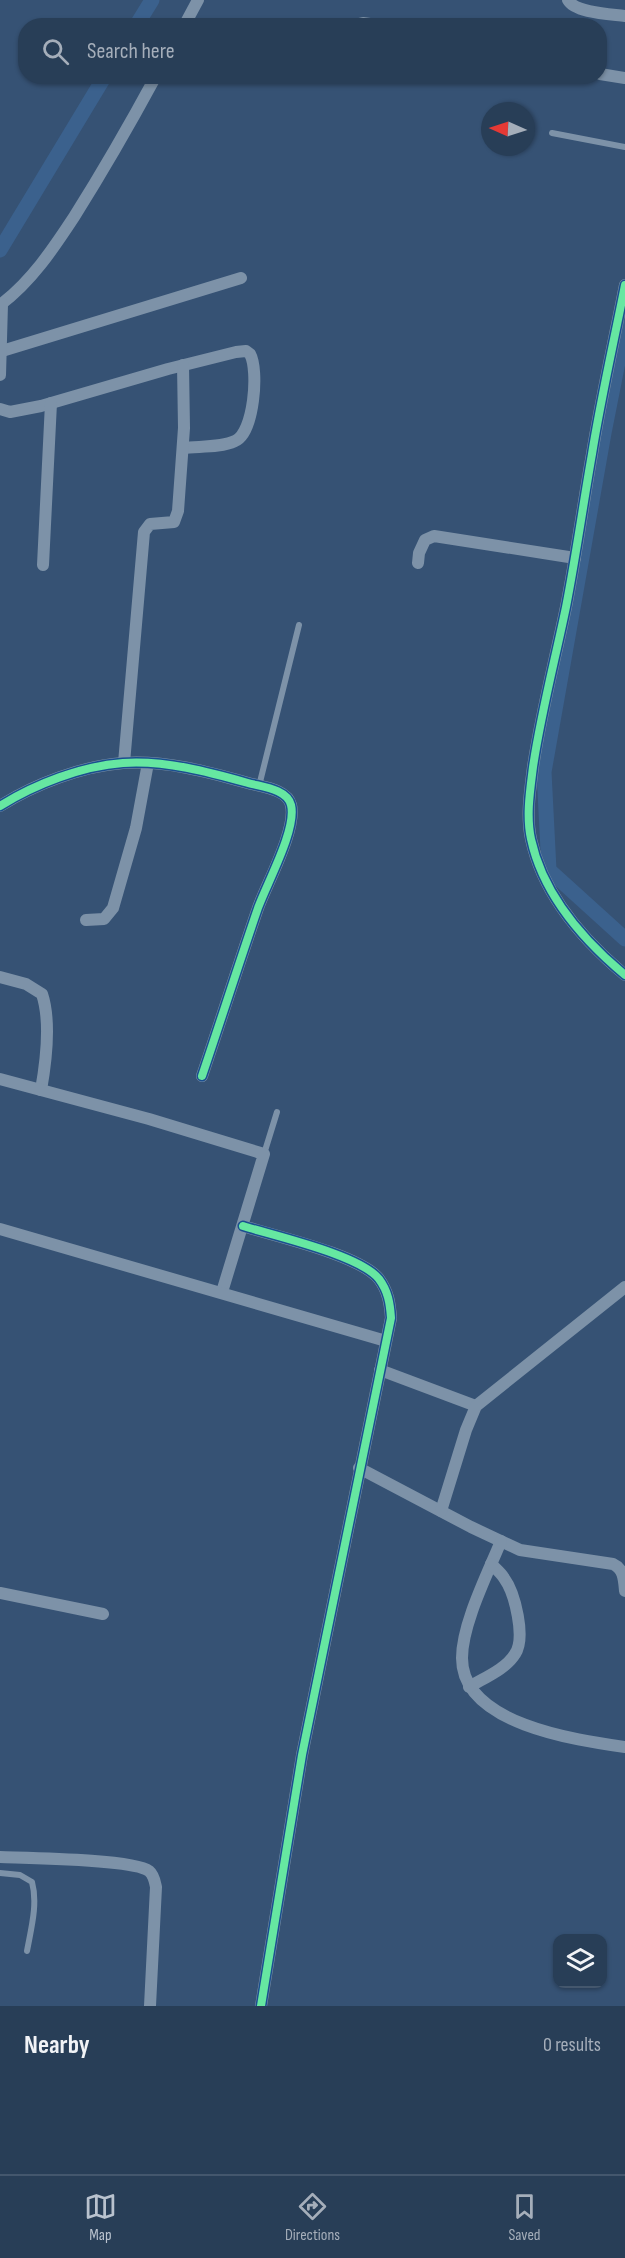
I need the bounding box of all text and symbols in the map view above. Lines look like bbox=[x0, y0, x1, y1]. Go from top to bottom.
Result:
search box bbox=[18, 18, 607, 84]
icon: search bbox=[39, 35, 72, 68]
text: Search here bbox=[87, 38, 174, 65]
north arrow bbox=[481, 102, 535, 156]
map controls bbox=[553, 1934, 607, 1988]
button: layers bbox=[553, 1934, 607, 1988]
text: Nearby bbox=[24, 2030, 90, 2061]
text: 0 results bbox=[543, 2033, 601, 2057]
tab: Map bbox=[84, 2190, 117, 2245]
tab: Directions bbox=[285, 2190, 340, 2245]
tab: Saved bbox=[508, 2190, 541, 2245]

